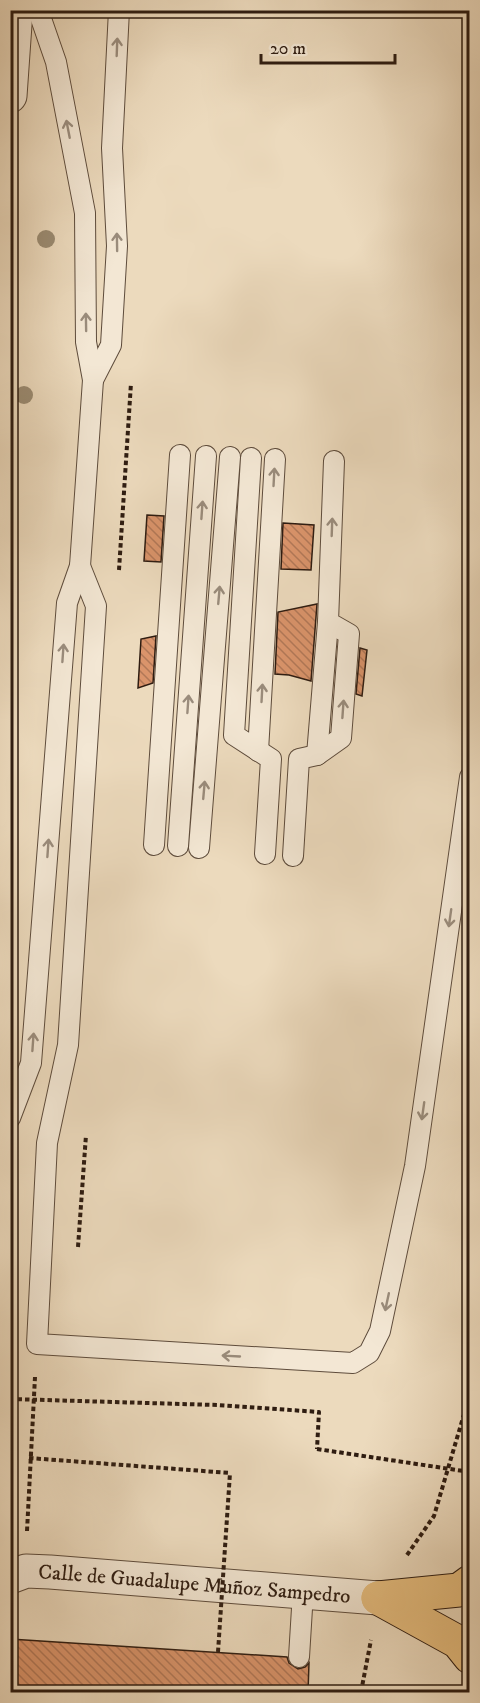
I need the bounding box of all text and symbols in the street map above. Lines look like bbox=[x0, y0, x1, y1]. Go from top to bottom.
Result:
scale bar bbox=[261, 27, 394, 65]
one-way arrow bbox=[112, 38, 123, 58]
text: 20 m bbox=[270, 38, 306, 60]
one-way arrow bbox=[62, 120, 73, 139]
one-way arrow bbox=[111, 233, 123, 253]
one-way arrow bbox=[80, 313, 92, 333]
one-way arrow bbox=[269, 468, 280, 488]
one-way arrow bbox=[197, 500, 208, 520]
one-way arrow bbox=[326, 517, 337, 537]
one-way arrow bbox=[214, 586, 225, 606]
one-way arrow bbox=[58, 644, 69, 664]
one-way arrow bbox=[256, 684, 267, 704]
one-way arrow bbox=[183, 695, 194, 715]
one-way arrow bbox=[338, 699, 349, 719]
one-way arrow bbox=[199, 780, 210, 800]
one-way arrow bbox=[43, 838, 54, 858]
one-way arrow bbox=[444, 907, 455, 927]
one-way arrow bbox=[27, 1033, 38, 1053]
one-way arrow bbox=[418, 1101, 429, 1120]
one-way arrow bbox=[380, 1293, 392, 1312]
one-way arrow bbox=[222, 1350, 242, 1361]
street label: Calle de Guadalupe Muñoz Sampedro bbox=[38, 1560, 351, 1610]

